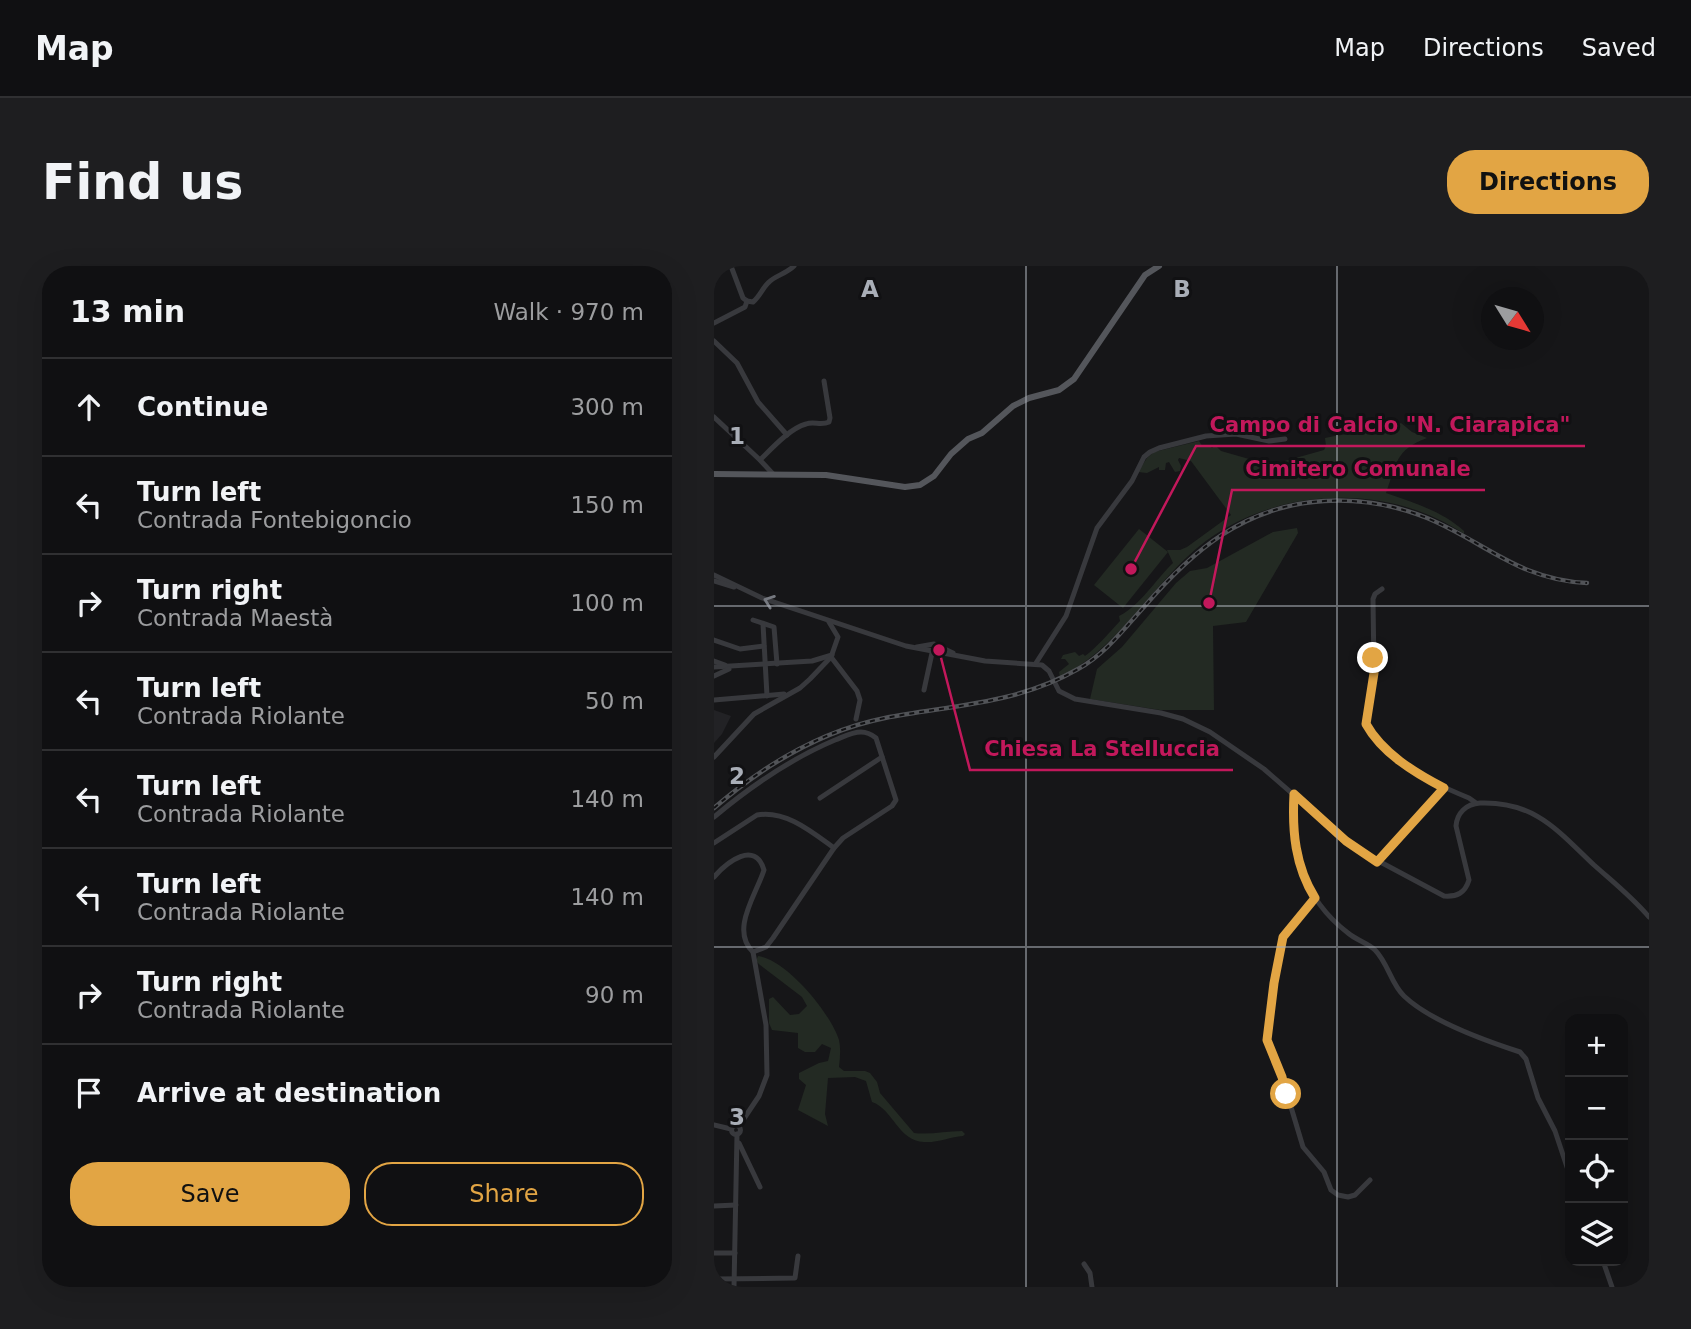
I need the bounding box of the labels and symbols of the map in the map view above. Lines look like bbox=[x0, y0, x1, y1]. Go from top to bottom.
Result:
text: A bbox=[861, 276, 879, 302]
text: B bbox=[1173, 276, 1191, 302]
north arrow bbox=[1481, 287, 1544, 350]
callout: Campo di Calcio "N. Ciarapica" bbox=[1196, 404, 1585, 446]
text: Campo di Calcio "N. Ciarapica" bbox=[1210, 413, 1570, 437]
text: 1 bbox=[729, 423, 745, 449]
callout: Cimitero Comunale bbox=[1232, 448, 1485, 490]
text: Cimitero Comunale bbox=[1245, 457, 1471, 481]
one-way arrow bbox=[764, 595, 776, 609]
route end bbox=[1357, 642, 1388, 673]
callout: Chiesa La Stelluccia bbox=[970, 728, 1233, 770]
text: Chiesa La Stelluccia bbox=[984, 737, 1220, 761]
text: 2 bbox=[729, 763, 745, 789]
route start bbox=[1270, 1078, 1301, 1109]
text: 3 bbox=[729, 1104, 745, 1130]

